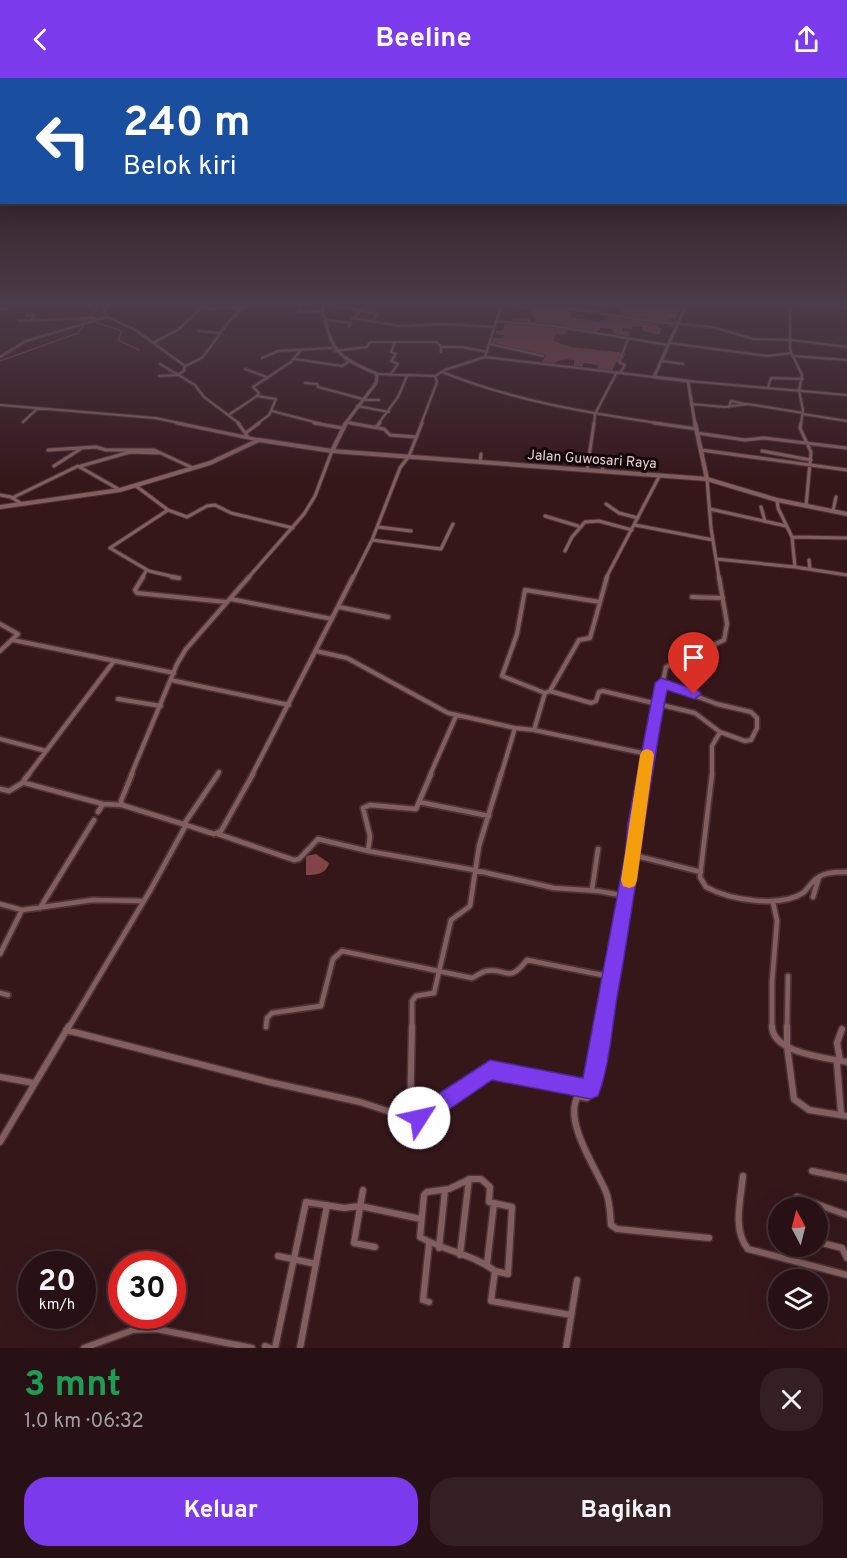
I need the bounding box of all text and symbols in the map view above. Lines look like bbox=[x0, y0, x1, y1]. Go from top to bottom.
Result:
text: Beeline bbox=[375, 22, 472, 56]
icon: back bbox=[24, 23, 57, 56]
icon: share bbox=[790, 23, 823, 56]
text: 240 m bbox=[123, 98, 251, 151]
icon: left bbox=[24, 102, 102, 180]
text: Belok kiri bbox=[123, 150, 237, 184]
street label: Jalan Guwosari Raya bbox=[527, 447, 657, 473]
pin bbox=[668, 632, 719, 694]
icon: arrive bbox=[677, 641, 710, 674]
position arrow bbox=[387, 1086, 451, 1150]
north arrow bbox=[768, 1197, 828, 1257]
map controls bbox=[768, 1197, 828, 1329]
speed limit sign: 30 bbox=[108, 1251, 186, 1329]
text: 20 bbox=[38, 1264, 76, 1301]
button: layers bbox=[768, 1269, 828, 1329]
text: km/h bbox=[39, 1296, 75, 1315]
text: 3 mnt bbox=[24, 1363, 121, 1409]
button: close bbox=[760, 1368, 823, 1431]
text: 1.0 km · 06:32 bbox=[24, 1409, 144, 1435]
button: Keluar bbox=[24, 1477, 418, 1546]
button: Bagikan bbox=[430, 1477, 823, 1546]

